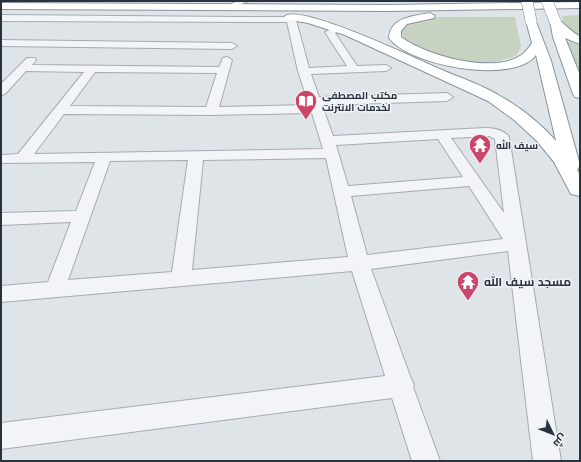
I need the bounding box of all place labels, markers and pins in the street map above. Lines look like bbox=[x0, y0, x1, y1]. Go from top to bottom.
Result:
library icon: مكتب المصطفى لخدمات الانترنت bbox=[293, 88, 319, 121]
place label: مكتب المصطفى لخدمات الانترنت bbox=[322, 90, 397, 114]
temple icon: سيف الله bbox=[467, 132, 493, 165]
place label: سيف الله bbox=[496, 138, 538, 152]
temple icon: مسجد سيف الله bbox=[455, 269, 481, 302]
place label: مسجد سيف الله bbox=[484, 273, 571, 289]

